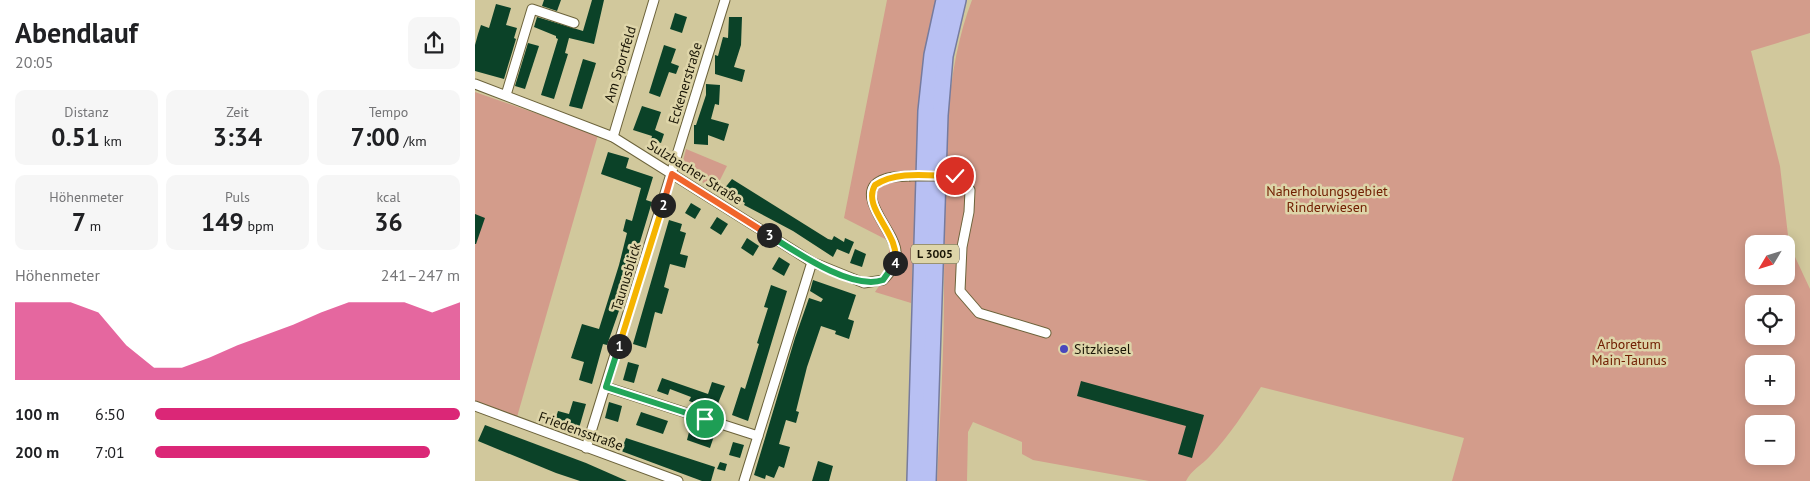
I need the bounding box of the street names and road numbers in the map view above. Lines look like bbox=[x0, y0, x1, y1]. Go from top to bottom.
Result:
street label: Am Sportfeld bbox=[600, 24, 640, 104]
street label: Eckenerstraße bbox=[664, 40, 706, 126]
street label: Sulzbacher Straße bbox=[644, 136, 746, 208]
street label: Taunusblick bbox=[607, 240, 645, 313]
road number: L 3005 bbox=[911, 244, 959, 264]
street label: Friedensstraße bbox=[536, 407, 626, 455]

